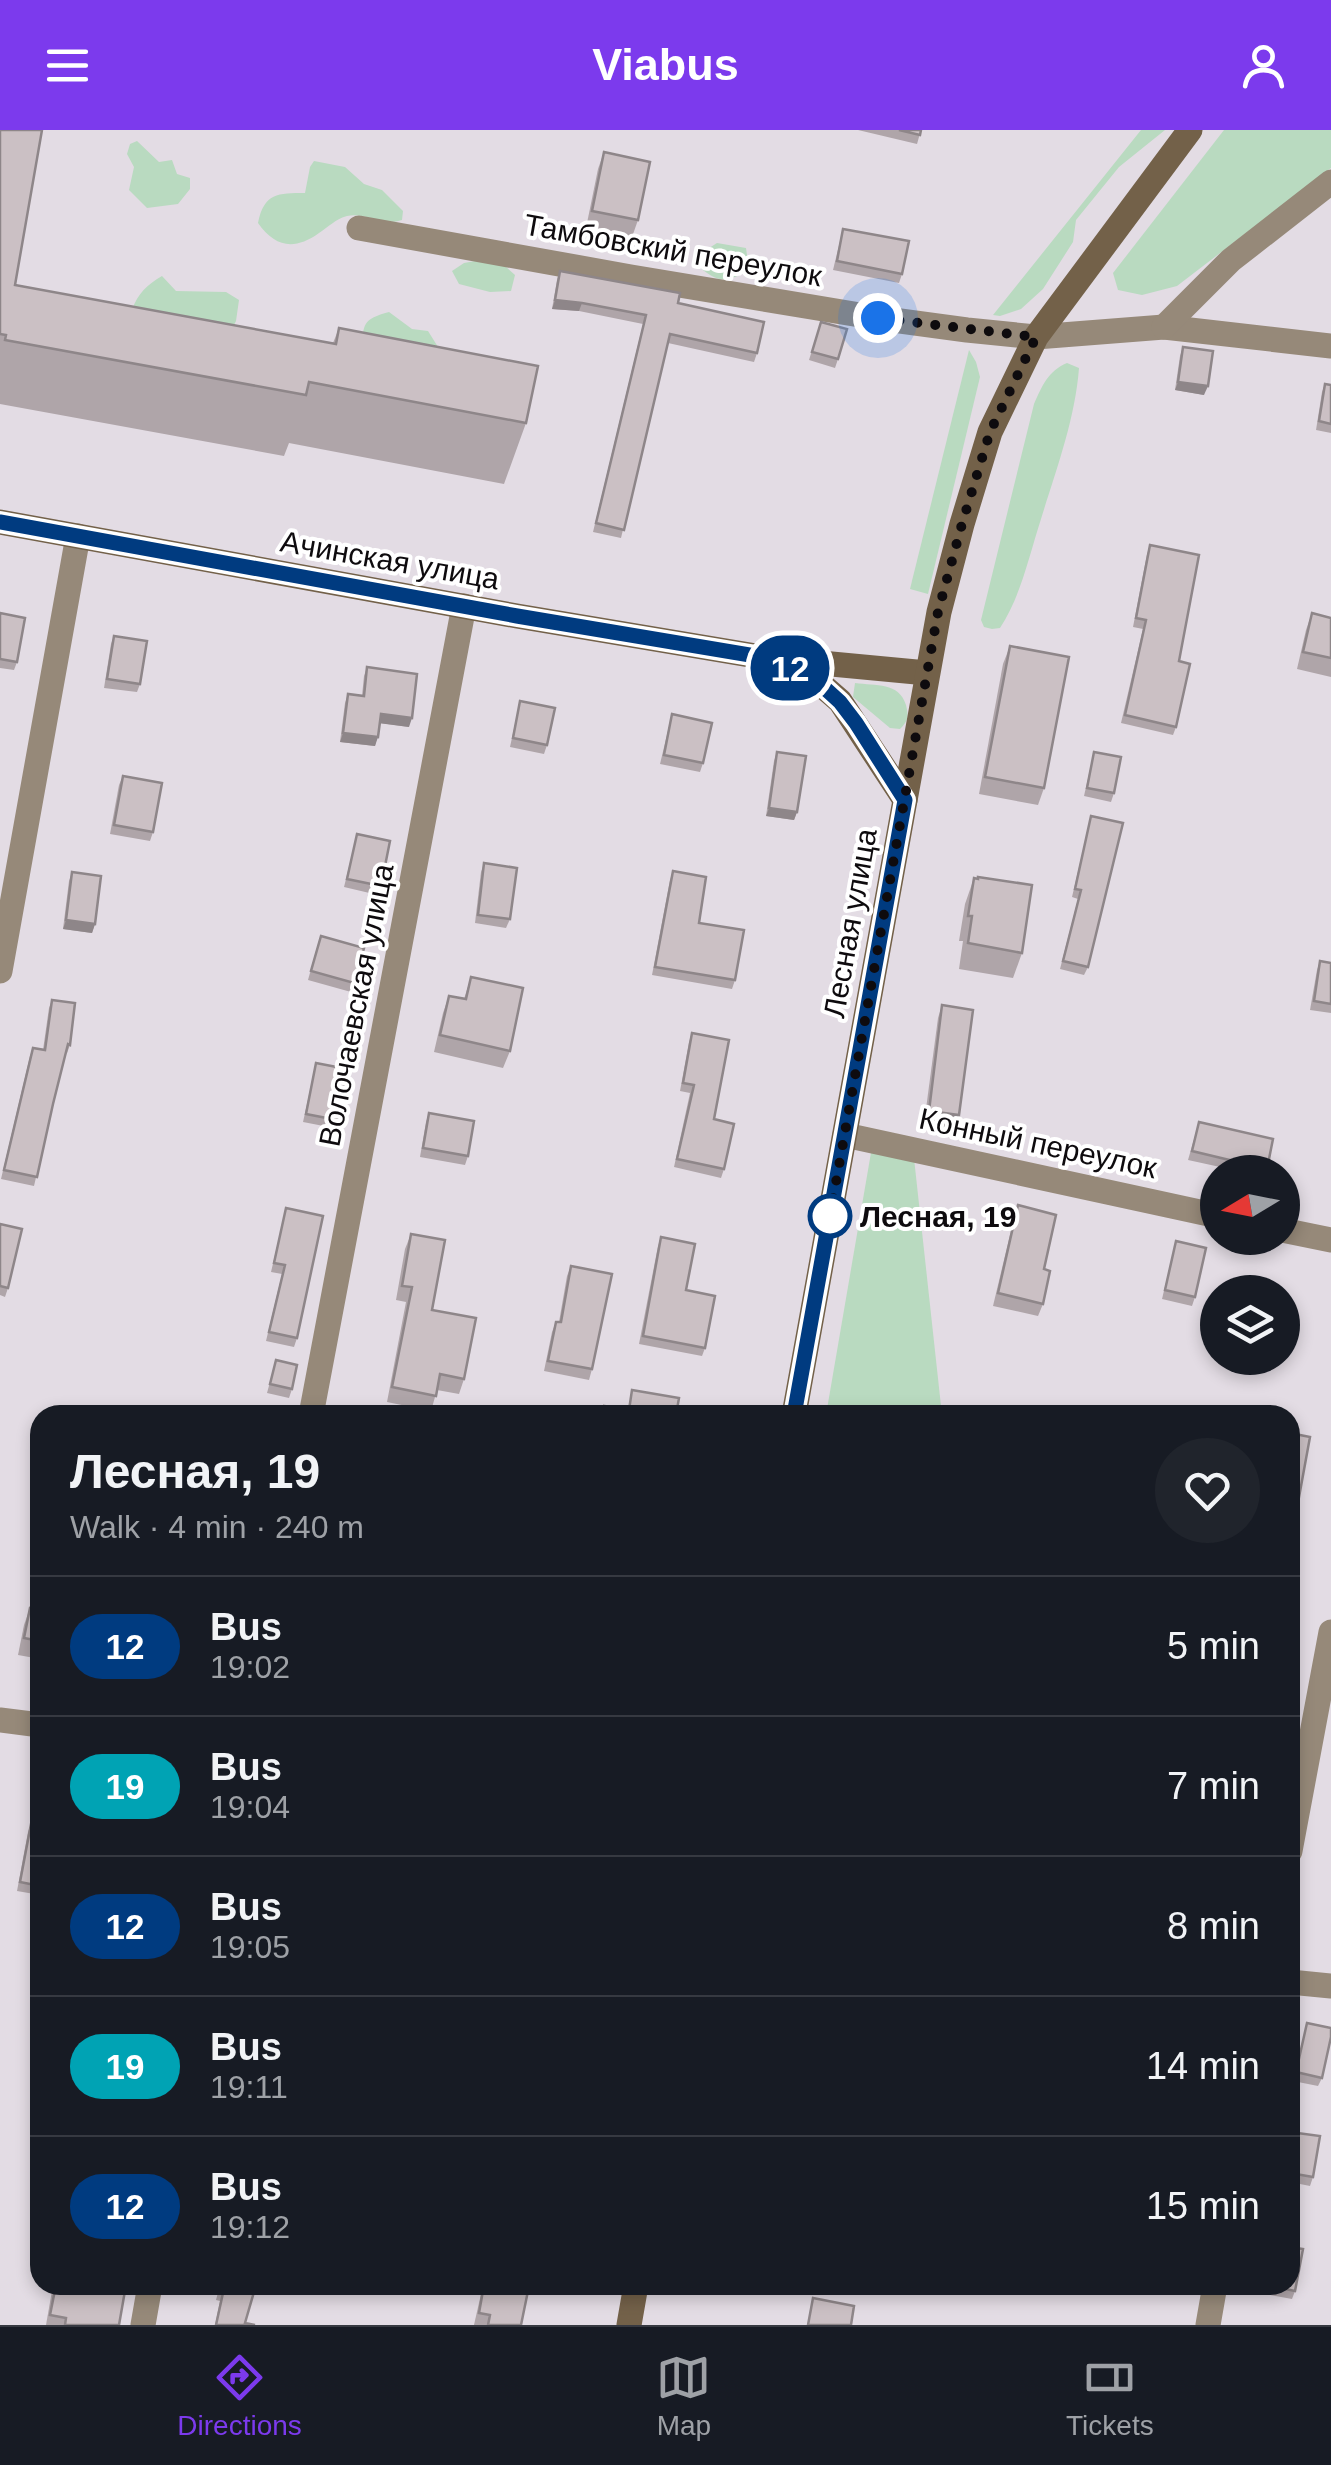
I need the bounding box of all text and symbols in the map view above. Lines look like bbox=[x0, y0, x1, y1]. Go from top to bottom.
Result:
icon: menu bbox=[40, 38, 95, 93]
icon: person bbox=[1236, 38, 1291, 93]
text: Viabus bbox=[592, 39, 739, 90]
street label: Тамбовский переулок bbox=[522, 208, 825, 293]
your location bbox=[853, 293, 903, 343]
street label: Ачинская улица bbox=[278, 525, 502, 596]
line badge: 12 bbox=[745, 636, 835, 700]
text: 12 bbox=[771, 649, 809, 688]
street label: Лесная улица bbox=[817, 825, 883, 1020]
street label: Волочаевская улица bbox=[312, 861, 400, 1149]
street label: Конный переулок bbox=[916, 1102, 1161, 1184]
north arrow bbox=[1200, 1155, 1300, 1255]
map controls bbox=[1200, 1155, 1300, 1375]
marker: Лесная, 19 bbox=[809, 1195, 851, 1237]
place label: Лесная, 19 bbox=[860, 1200, 1016, 1233]
button: layers bbox=[1200, 1275, 1300, 1375]
button: heart bbox=[1155, 1438, 1260, 1543]
text: Лесная, 19 bbox=[70, 1445, 320, 1498]
text: Walk · 4 min · 240 m bbox=[70, 1509, 364, 1545]
text: Bus bbox=[210, 1606, 282, 1648]
text: 5 min bbox=[1167, 1625, 1260, 1667]
text: 12 bbox=[106, 1627, 144, 1666]
text: 19:02 bbox=[210, 1649, 290, 1685]
text: Bus bbox=[210, 1746, 282, 1788]
text: 7 min bbox=[1167, 1765, 1260, 1807]
text: 19 bbox=[106, 1767, 144, 1806]
text: 19:04 bbox=[210, 1789, 290, 1825]
text: Bus bbox=[210, 1886, 282, 1928]
text: 8 min bbox=[1167, 1905, 1260, 1947]
text: 12 bbox=[106, 1907, 144, 1946]
text: 19:05 bbox=[210, 1929, 290, 1965]
text: Bus bbox=[210, 2026, 282, 2068]
text: 14 min bbox=[1146, 2045, 1260, 2087]
text: 19 bbox=[106, 2047, 144, 2086]
text: 19:11 bbox=[210, 2069, 288, 2105]
text: Bus bbox=[210, 2166, 282, 2208]
text: 15 min bbox=[1146, 2185, 1260, 2227]
text: 12 bbox=[106, 2187, 144, 2226]
text: 19:12 bbox=[210, 2209, 290, 2245]
tab: Directions bbox=[177, 2350, 302, 2442]
tab: Map bbox=[656, 2350, 711, 2442]
tab: Tickets bbox=[1066, 2350, 1154, 2442]

